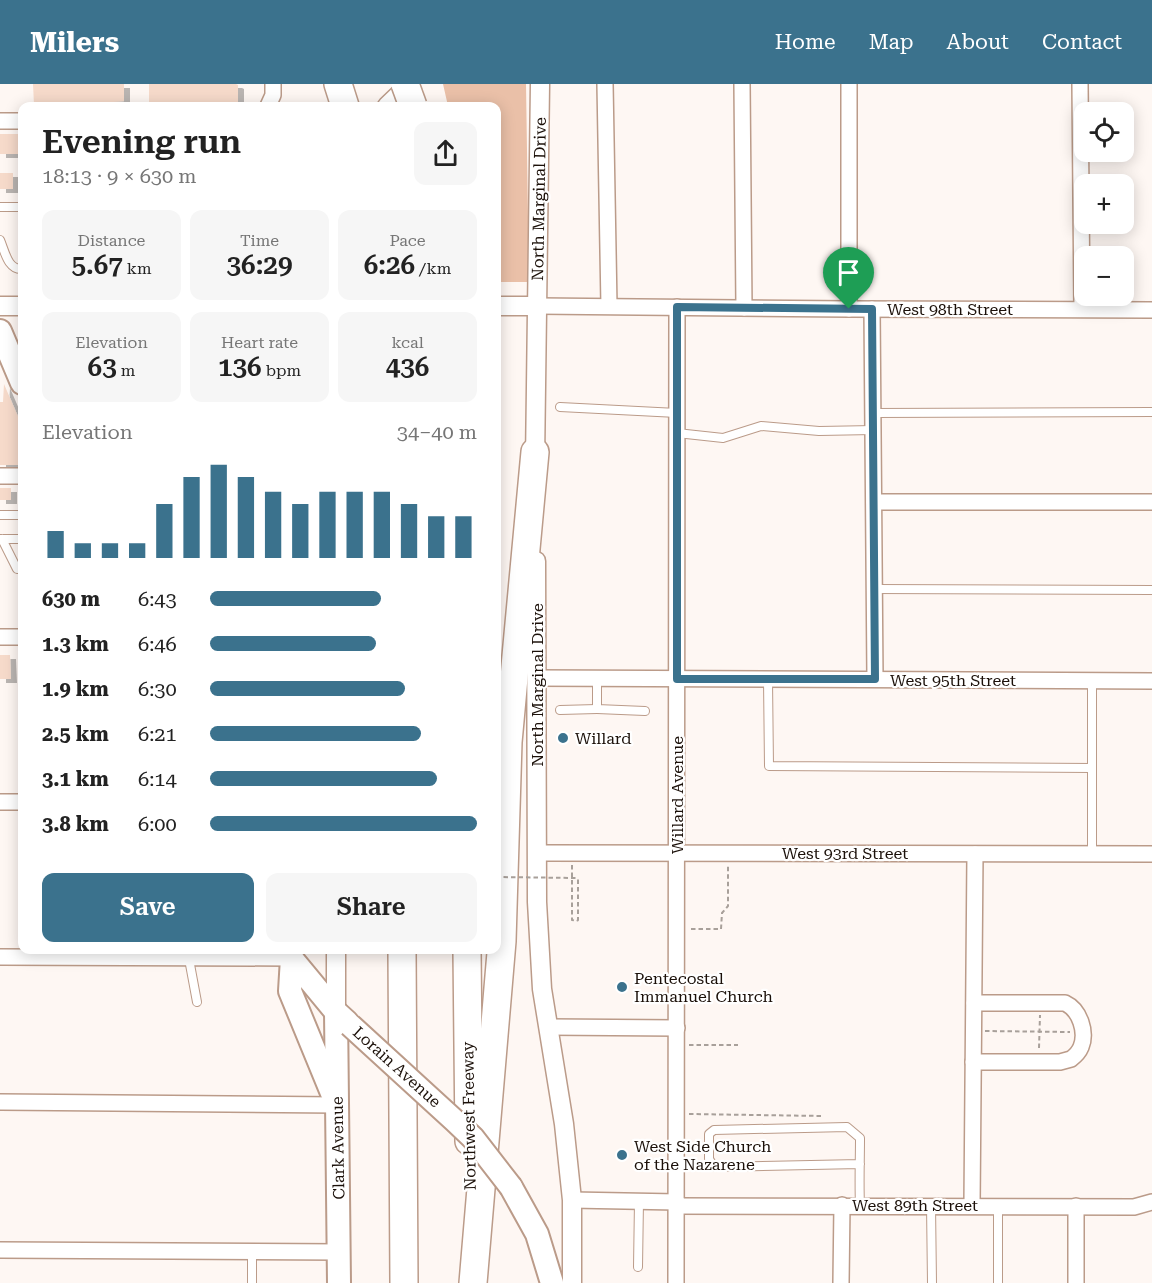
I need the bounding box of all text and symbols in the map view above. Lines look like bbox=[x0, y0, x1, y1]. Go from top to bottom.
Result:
text: Milers bbox=[30, 26, 119, 59]
text: Home bbox=[775, 30, 836, 54]
text: Map bbox=[869, 30, 914, 54]
text: About bbox=[947, 30, 1009, 54]
text: Contact bbox=[1042, 30, 1122, 54]
map controls bbox=[1074, 102, 1134, 306]
button: locate bbox=[1074, 102, 1134, 162]
street label: North Marginal Drive bbox=[528, 117, 550, 281]
text: Evening run bbox=[42, 122, 241, 161]
button: share bbox=[414, 122, 477, 185]
text: 18:13 · 9 × 630 m bbox=[42, 164, 197, 188]
button: + bbox=[1074, 174, 1134, 234]
text: Distance bbox=[78, 231, 145, 250]
text: Time bbox=[240, 231, 279, 250]
text: Pace bbox=[389, 231, 426, 250]
button: − bbox=[1074, 246, 1134, 306]
pin bbox=[823, 247, 874, 309]
text: 5.67 bbox=[71, 250, 123, 280]
text: 36:29 bbox=[227, 250, 292, 280]
text: 6:26 bbox=[364, 250, 415, 280]
icon: arrive bbox=[832, 256, 865, 289]
text: km bbox=[123, 259, 152, 278]
text: /km bbox=[415, 259, 451, 278]
street label: West 98th Street bbox=[887, 300, 1013, 319]
text: Elevation bbox=[75, 333, 148, 352]
text: Heart rate bbox=[221, 333, 298, 352]
text: kcal bbox=[391, 333, 424, 352]
text: 63 bbox=[88, 352, 117, 382]
text: 136 bbox=[218, 352, 262, 382]
text: 436 bbox=[386, 352, 429, 382]
text: m bbox=[117, 361, 135, 380]
text: bpm bbox=[262, 361, 301, 380]
text: Elevation bbox=[42, 420, 133, 444]
text: 34–40 m bbox=[397, 420, 477, 444]
text: 630 m bbox=[42, 587, 100, 611]
text: 6:43 bbox=[138, 587, 177, 611]
street label: North Marginal Drive bbox=[528, 603, 547, 767]
text: 1.3 km bbox=[42, 632, 109, 656]
text: 6:46 bbox=[138, 632, 177, 656]
street label: West 95th Street bbox=[890, 671, 1016, 690]
text: 1.9 km bbox=[42, 677, 109, 701]
text: 6:30 bbox=[138, 677, 177, 701]
text: 2.5 km bbox=[42, 722, 109, 746]
text: 6:21 bbox=[138, 722, 177, 746]
place label: Willard bbox=[575, 729, 632, 748]
marker: Willard bbox=[556, 731, 570, 745]
street label: Willard Avenue bbox=[668, 736, 687, 854]
text: 3.1 km bbox=[42, 767, 109, 791]
text: 6:14 bbox=[138, 767, 177, 791]
text: 3.8 km bbox=[42, 812, 109, 836]
text: 6:00 bbox=[138, 812, 177, 836]
street label: West 93rd Street bbox=[782, 844, 908, 863]
button: Save bbox=[42, 873, 254, 942]
button: Share bbox=[266, 873, 477, 942]
place label: Pentecostal Immanuel Church bbox=[634, 969, 773, 1006]
marker: Pentecostal Immanuel Church bbox=[615, 980, 629, 994]
street label: Lorain Avenue bbox=[349, 1023, 445, 1112]
street label: Northwest Freeway bbox=[458, 1041, 480, 1191]
street label: Clark Avenue bbox=[328, 1096, 348, 1200]
place label: West Side Church of the Nazarene bbox=[634, 1137, 771, 1174]
marker: West Side Church of the Nazarene bbox=[615, 1148, 629, 1162]
street label: West 89th Street bbox=[852, 1196, 978, 1215]

